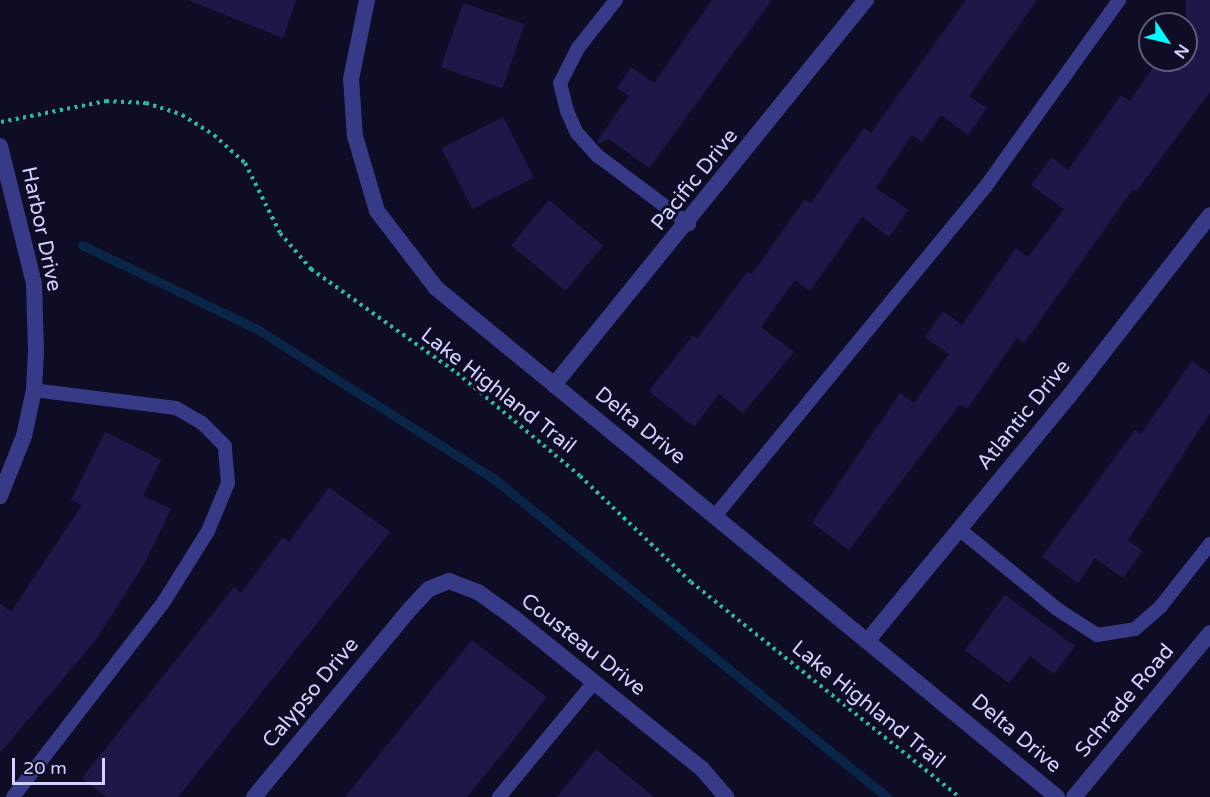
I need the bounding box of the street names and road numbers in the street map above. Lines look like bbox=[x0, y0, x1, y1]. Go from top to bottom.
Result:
street label: Pacific Drive bbox=[646, 124, 744, 236]
street label: Harbor Drive bbox=[15, 164, 67, 294]
street label: Lake Highland Trail bbox=[415, 323, 581, 459]
street label: Atlantic Drive bbox=[972, 355, 1076, 475]
street label: Delta Drive bbox=[590, 382, 690, 470]
street label: Cousteau Drive bbox=[516, 589, 650, 701]
street label: Calypso Drive bbox=[258, 633, 364, 753]
street label: Lake Highland Trail bbox=[786, 635, 950, 775]
street label: Schrade Road bbox=[1070, 639, 1180, 763]
street label: Delta Drive bbox=[966, 689, 1066, 779]

